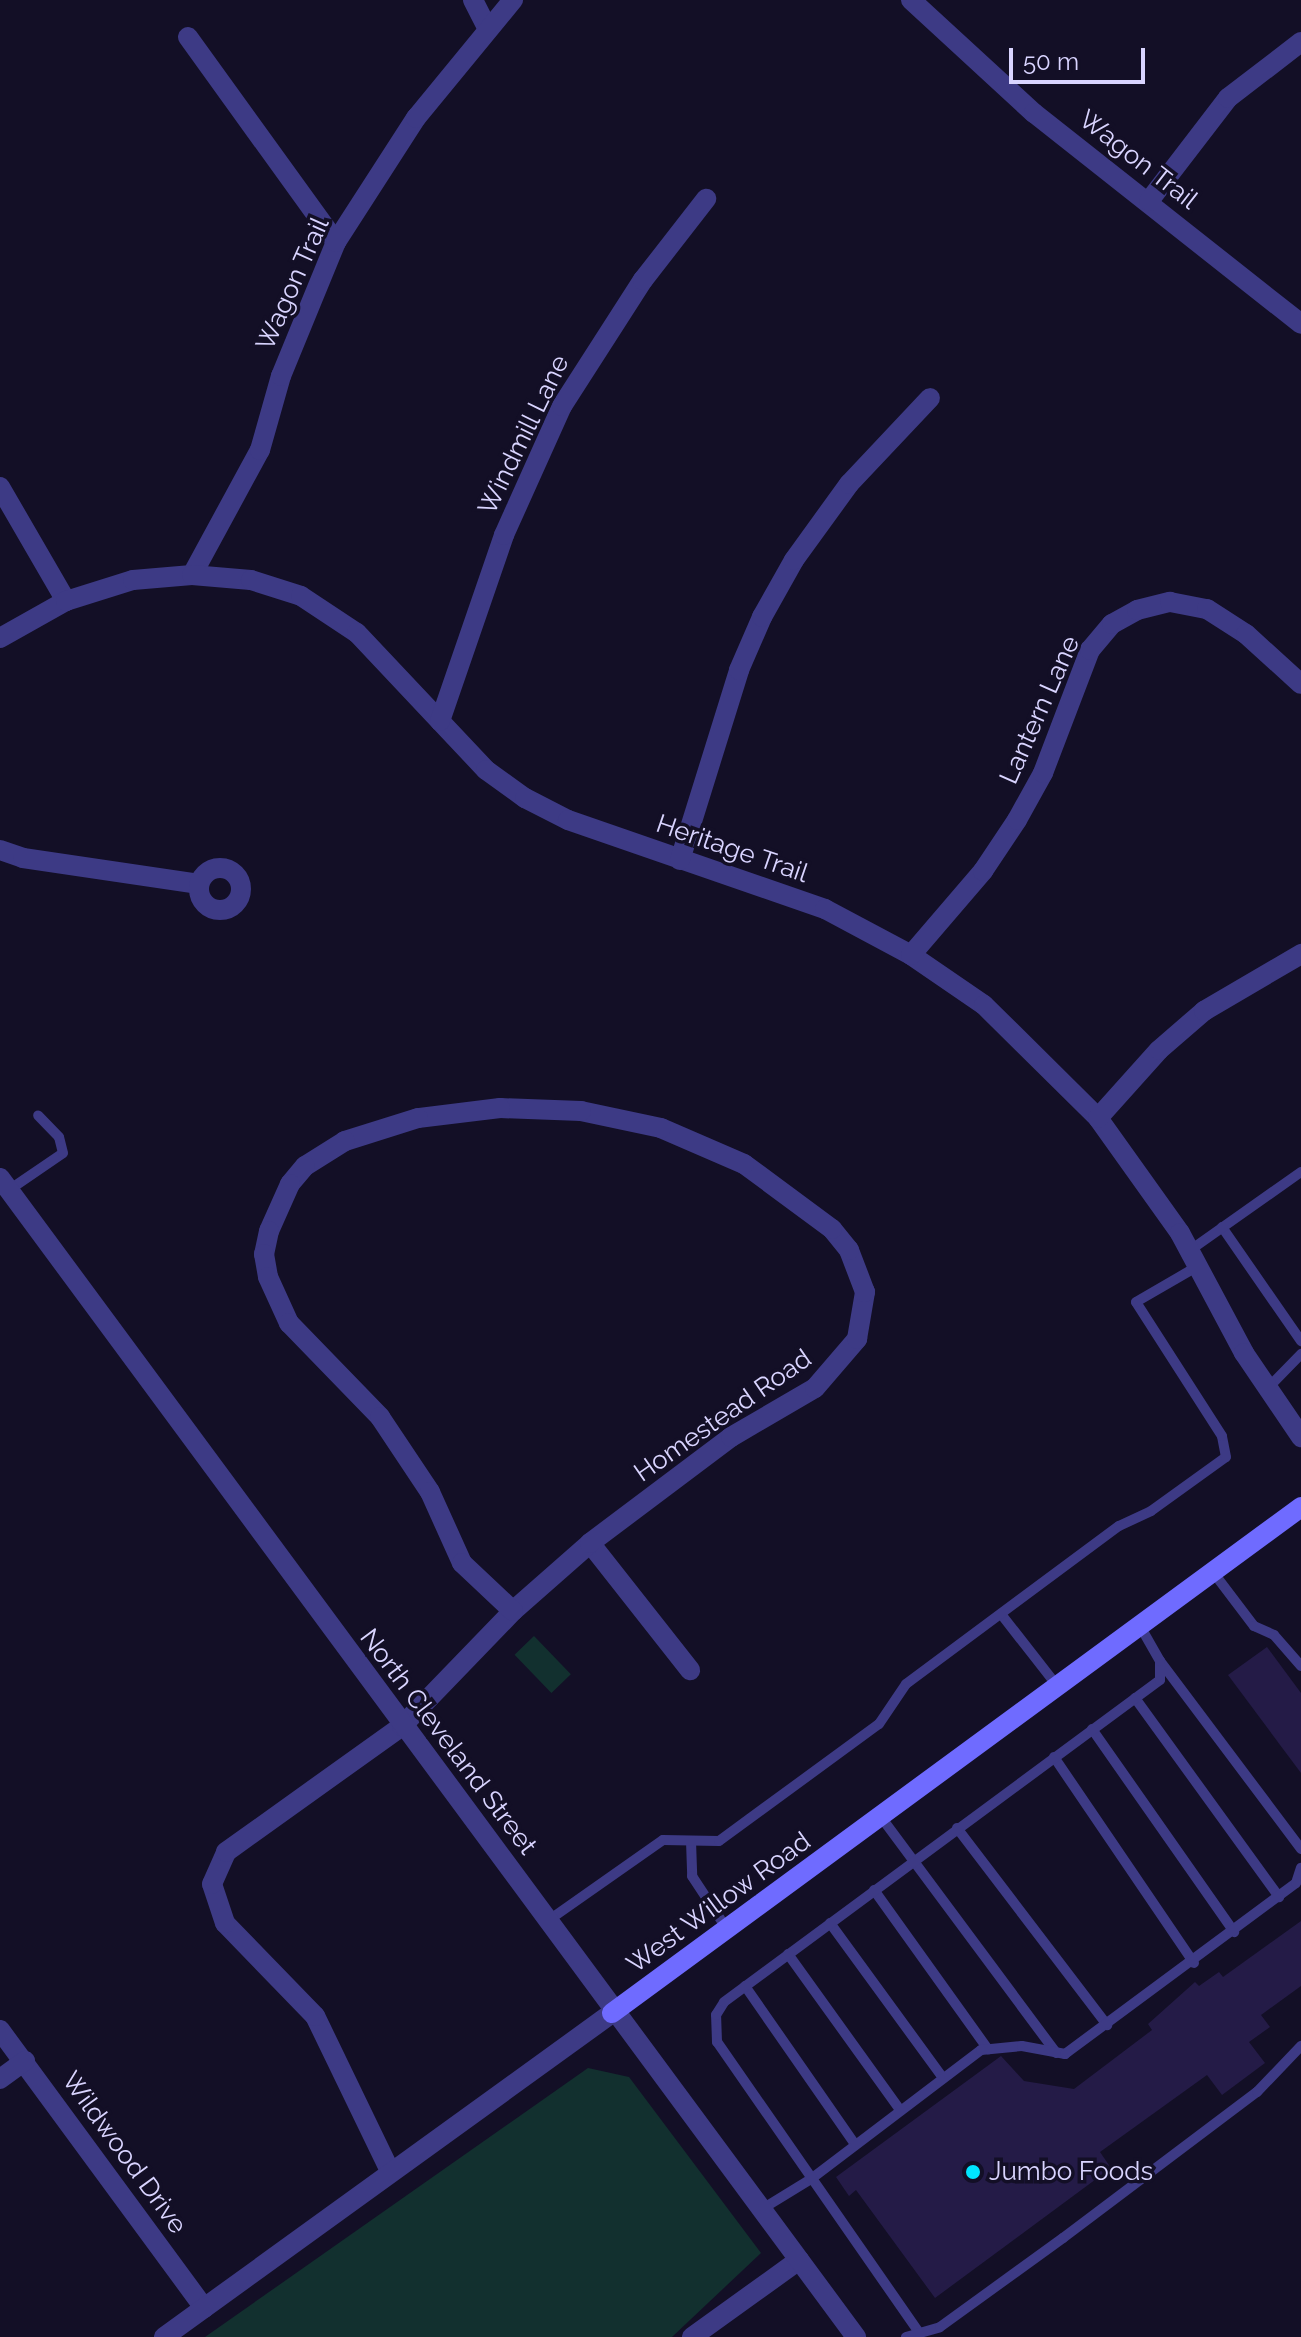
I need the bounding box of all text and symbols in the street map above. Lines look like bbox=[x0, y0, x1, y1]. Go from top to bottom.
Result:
scale bar bbox=[1013, 32, 1149, 82]
text: 50 m bbox=[1023, 47, 1079, 76]
street label: Wagon Trail bbox=[1072, 104, 1204, 216]
street label: Wagon Trail bbox=[250, 212, 336, 356]
street label: Windmill Lane bbox=[472, 350, 576, 520]
street label: Lantern Lane bbox=[993, 631, 1087, 789]
street label: Heritage Trail bbox=[652, 808, 812, 890]
street label: Homestead Road bbox=[628, 1343, 818, 1489]
street label: North Cleveland Street bbox=[353, 1623, 543, 1861]
street label: West Willow Road bbox=[621, 1826, 817, 1980]
street label: Wildwood Drive bbox=[55, 2066, 193, 2240]
place label: Jumbo Foods bbox=[989, 2156, 1153, 2188]
marker: Jumbo Foods bbox=[964, 2163, 982, 2181]

